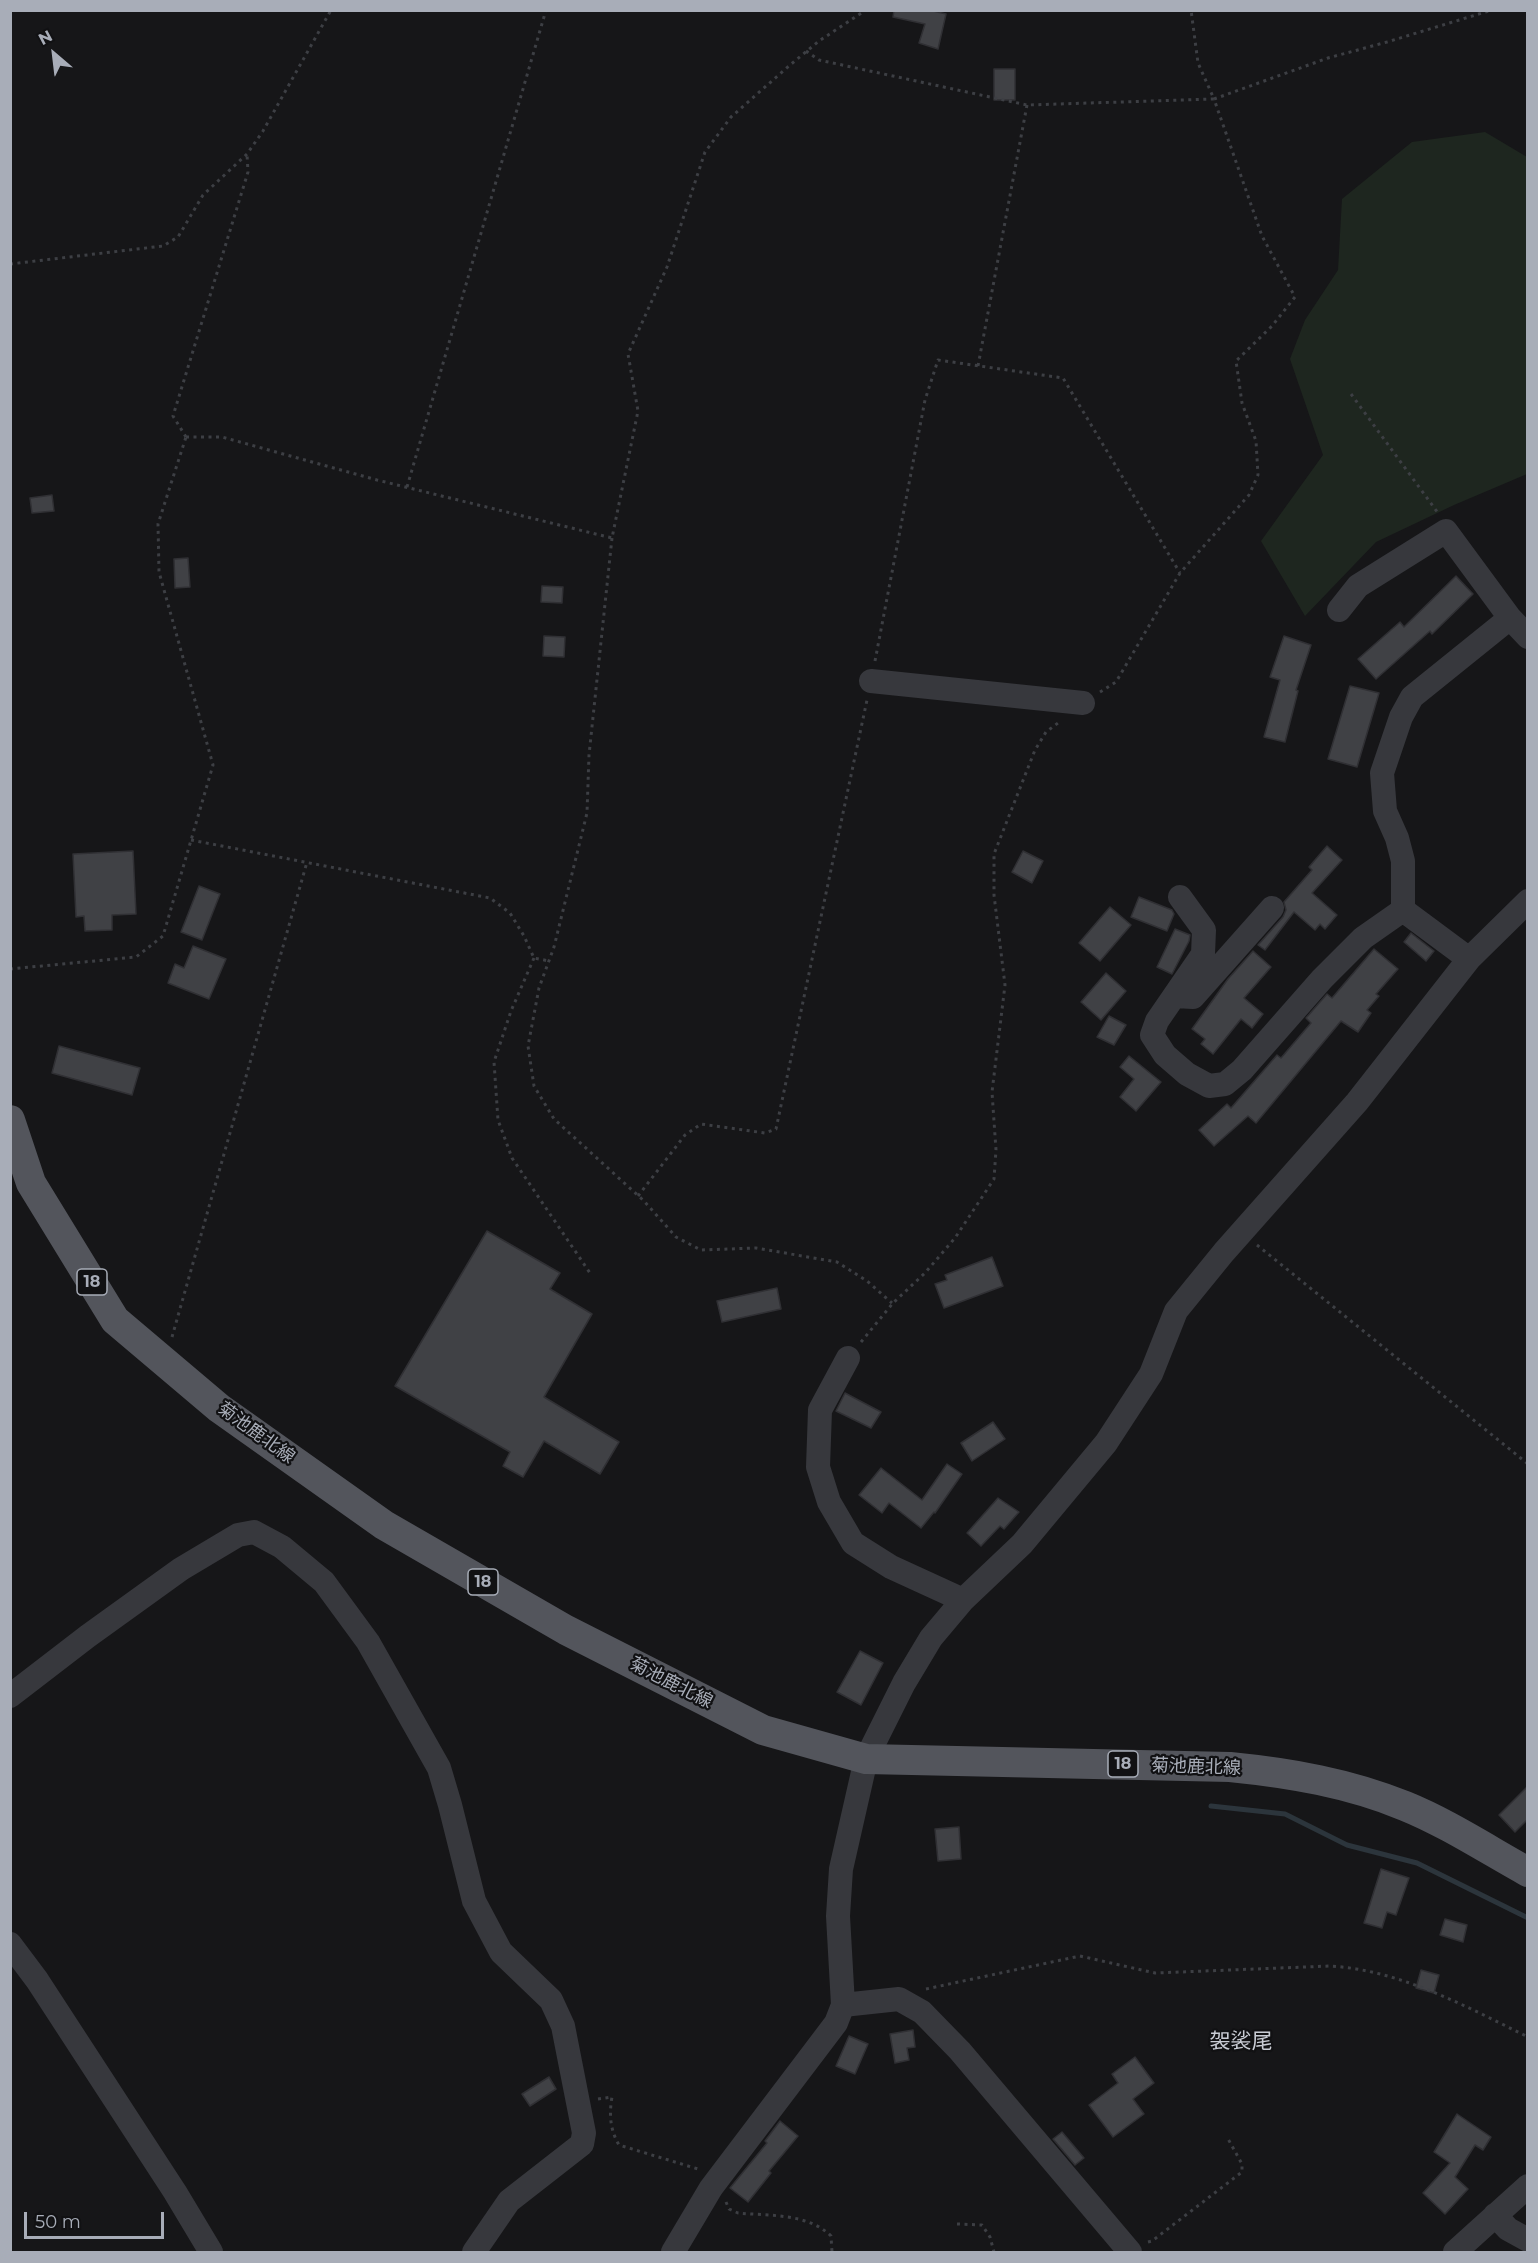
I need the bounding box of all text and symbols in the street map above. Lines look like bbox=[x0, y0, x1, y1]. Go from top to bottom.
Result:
north arrow bbox=[24, 24, 84, 84]
text: N bbox=[35, 26, 55, 49]
road number: 18 bbox=[77, 1269, 107, 1295]
street label: 菊池鹿北線 bbox=[213, 1398, 299, 1468]
road number: 18 bbox=[468, 1569, 498, 1595]
street label: 菊池鹿北線 bbox=[626, 1653, 716, 1713]
road number: 18 bbox=[1108, 1751, 1138, 1777]
street label: 菊池鹿北線 bbox=[1151, 1755, 1241, 1779]
district label: 袈裟尾 bbox=[1210, 2029, 1272, 2055]
scale bar bbox=[27, 2200, 166, 2238]
text: 50 m bbox=[35, 2211, 81, 2233]

